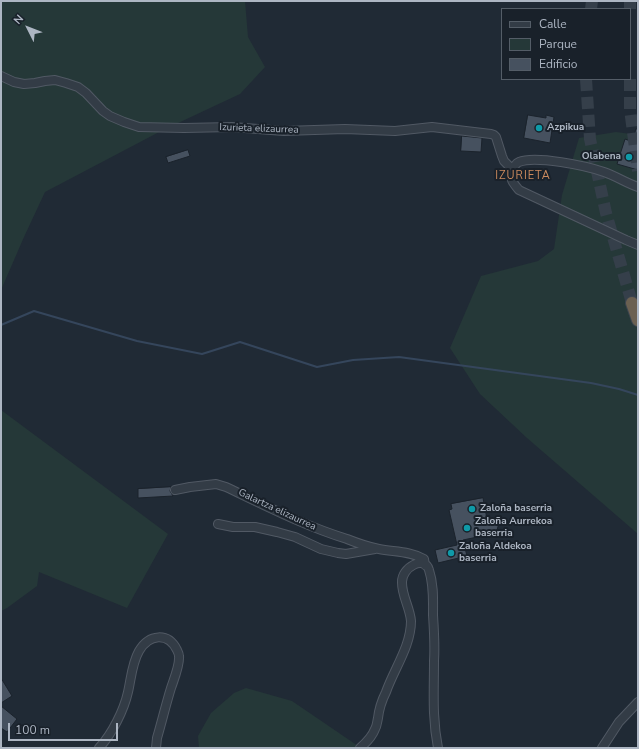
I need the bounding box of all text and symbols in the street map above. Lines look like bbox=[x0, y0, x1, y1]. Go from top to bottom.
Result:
north arrow bbox=[8, 8, 48, 48]
legend bbox=[501, 8, 631, 80]
text: N bbox=[10, 12, 27, 28]
text: Calle bbox=[539, 16, 567, 32]
text: Parque bbox=[539, 36, 577, 52]
text: Edificio bbox=[539, 56, 577, 72]
street label: Izurieta elizaurrea bbox=[219, 122, 299, 136]
place label: Azpikua bbox=[547, 122, 584, 134]
marker: Azpikua bbox=[534, 123, 544, 133]
place label: Olabena bbox=[582, 151, 621, 163]
marker: Olabena bbox=[624, 152, 634, 162]
district label: IZURIETA bbox=[495, 169, 551, 183]
street label: Galartza elizaurrea bbox=[236, 487, 318, 533]
place label: Zaloña baserria bbox=[480, 503, 552, 515]
marker: Zaloña baserria bbox=[467, 504, 477, 514]
place label: Zaloña Aurrekoa baserria bbox=[475, 516, 552, 540]
marker: Zaloña Aurrekoa baserria bbox=[462, 523, 472, 533]
place label: Zaloña Aldekoa baserria bbox=[459, 541, 532, 564]
marker: Zaloña Aldekoa baserria bbox=[446, 548, 456, 558]
scale bar bbox=[10, 715, 120, 741]
text: 100 m bbox=[15, 722, 50, 738]

